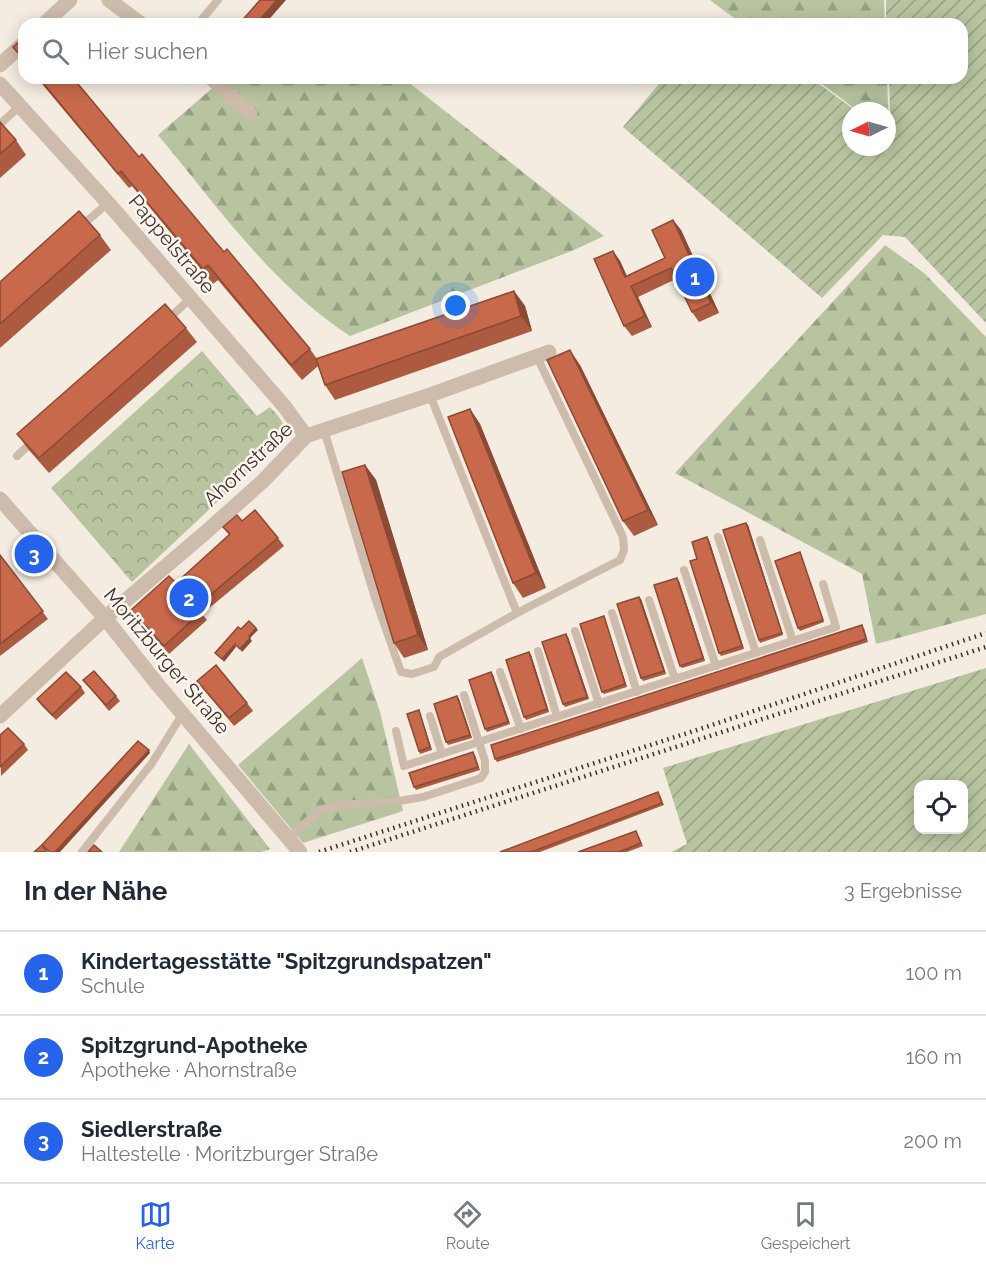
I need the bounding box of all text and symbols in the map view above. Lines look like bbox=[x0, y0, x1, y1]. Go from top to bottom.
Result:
search box bbox=[18, 18, 968, 84]
icon: search bbox=[39, 35, 72, 68]
text: Hier suchen bbox=[87, 38, 208, 64]
north arrow bbox=[842, 102, 896, 156]
street label: Pappelstraße bbox=[124, 190, 221, 299]
pin: 1 bbox=[676, 254, 714, 300]
your location bbox=[441, 291, 470, 320]
street label: Ahornstraße bbox=[199, 417, 298, 511]
pin: 3 bbox=[15, 532, 54, 576]
pin: 2 bbox=[170, 576, 208, 620]
street label: Moritzburger Straße bbox=[99, 583, 235, 739]
map controls bbox=[914, 780, 968, 834]
button: locate bbox=[914, 780, 968, 834]
text: In der Nähe bbox=[24, 876, 167, 906]
text: 3 Ergebnisse bbox=[844, 879, 962, 903]
text: Kindertagesstätte "Spitzgrundspatzen" bbox=[81, 948, 492, 974]
text: 1 bbox=[39, 961, 48, 985]
text: 100 m bbox=[905, 961, 962, 985]
text: Schule bbox=[81, 974, 145, 998]
text: Spitzgrund-Apotheke bbox=[81, 1032, 308, 1058]
text: 2 bbox=[38, 1045, 49, 1069]
text: 160 m bbox=[906, 1045, 962, 1069]
text: Apotheke · Ahornstraße bbox=[81, 1058, 297, 1082]
text: Siedlerstraße bbox=[81, 1116, 222, 1142]
text: 3 bbox=[38, 1129, 49, 1153]
text: 200 m bbox=[904, 1129, 962, 1153]
text: Haltestelle · Moritzburger Straße bbox=[81, 1142, 378, 1166]
tab: Karte bbox=[136, 1198, 175, 1253]
tab: Route bbox=[446, 1198, 490, 1253]
tab: Gespeichert bbox=[761, 1198, 850, 1253]

